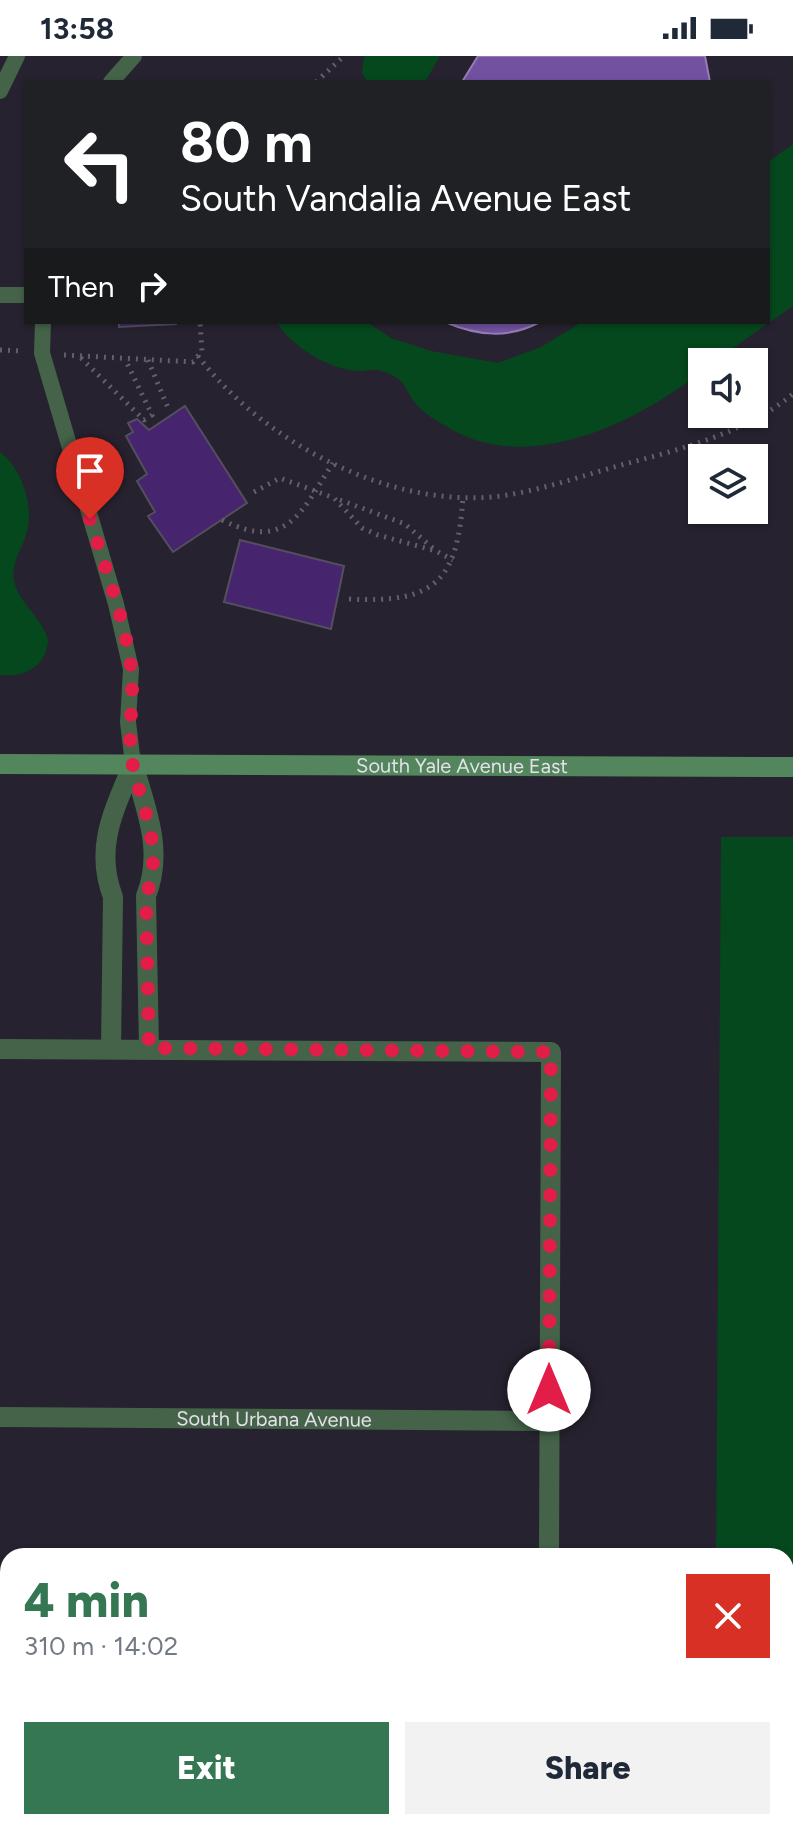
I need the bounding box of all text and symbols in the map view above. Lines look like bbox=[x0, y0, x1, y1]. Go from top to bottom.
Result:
text: 13:58 bbox=[40, 10, 114, 47]
text: 80 m bbox=[180, 109, 313, 176]
icon: left bbox=[48, 112, 152, 216]
text: South Vandalia Avenue East bbox=[180, 177, 631, 220]
icon: right bbox=[130, 264, 174, 308]
text: Then bbox=[48, 268, 114, 305]
map controls bbox=[688, 348, 768, 524]
button: sound bbox=[688, 348, 768, 428]
pin bbox=[56, 437, 124, 519]
button: layers bbox=[688, 444, 768, 524]
icon: arrive bbox=[68, 449, 112, 493]
street label: South Yale Avenue East bbox=[356, 753, 568, 778]
position arrow bbox=[507, 1348, 591, 1432]
street label: South Urbana Avenue bbox=[176, 1406, 372, 1432]
text: 4 min bbox=[24, 1571, 149, 1629]
button: close bbox=[686, 1574, 770, 1658]
text: 310 m · 14:02 bbox=[24, 1630, 178, 1662]
button: Exit bbox=[24, 1722, 389, 1814]
button: Share bbox=[405, 1722, 770, 1814]

